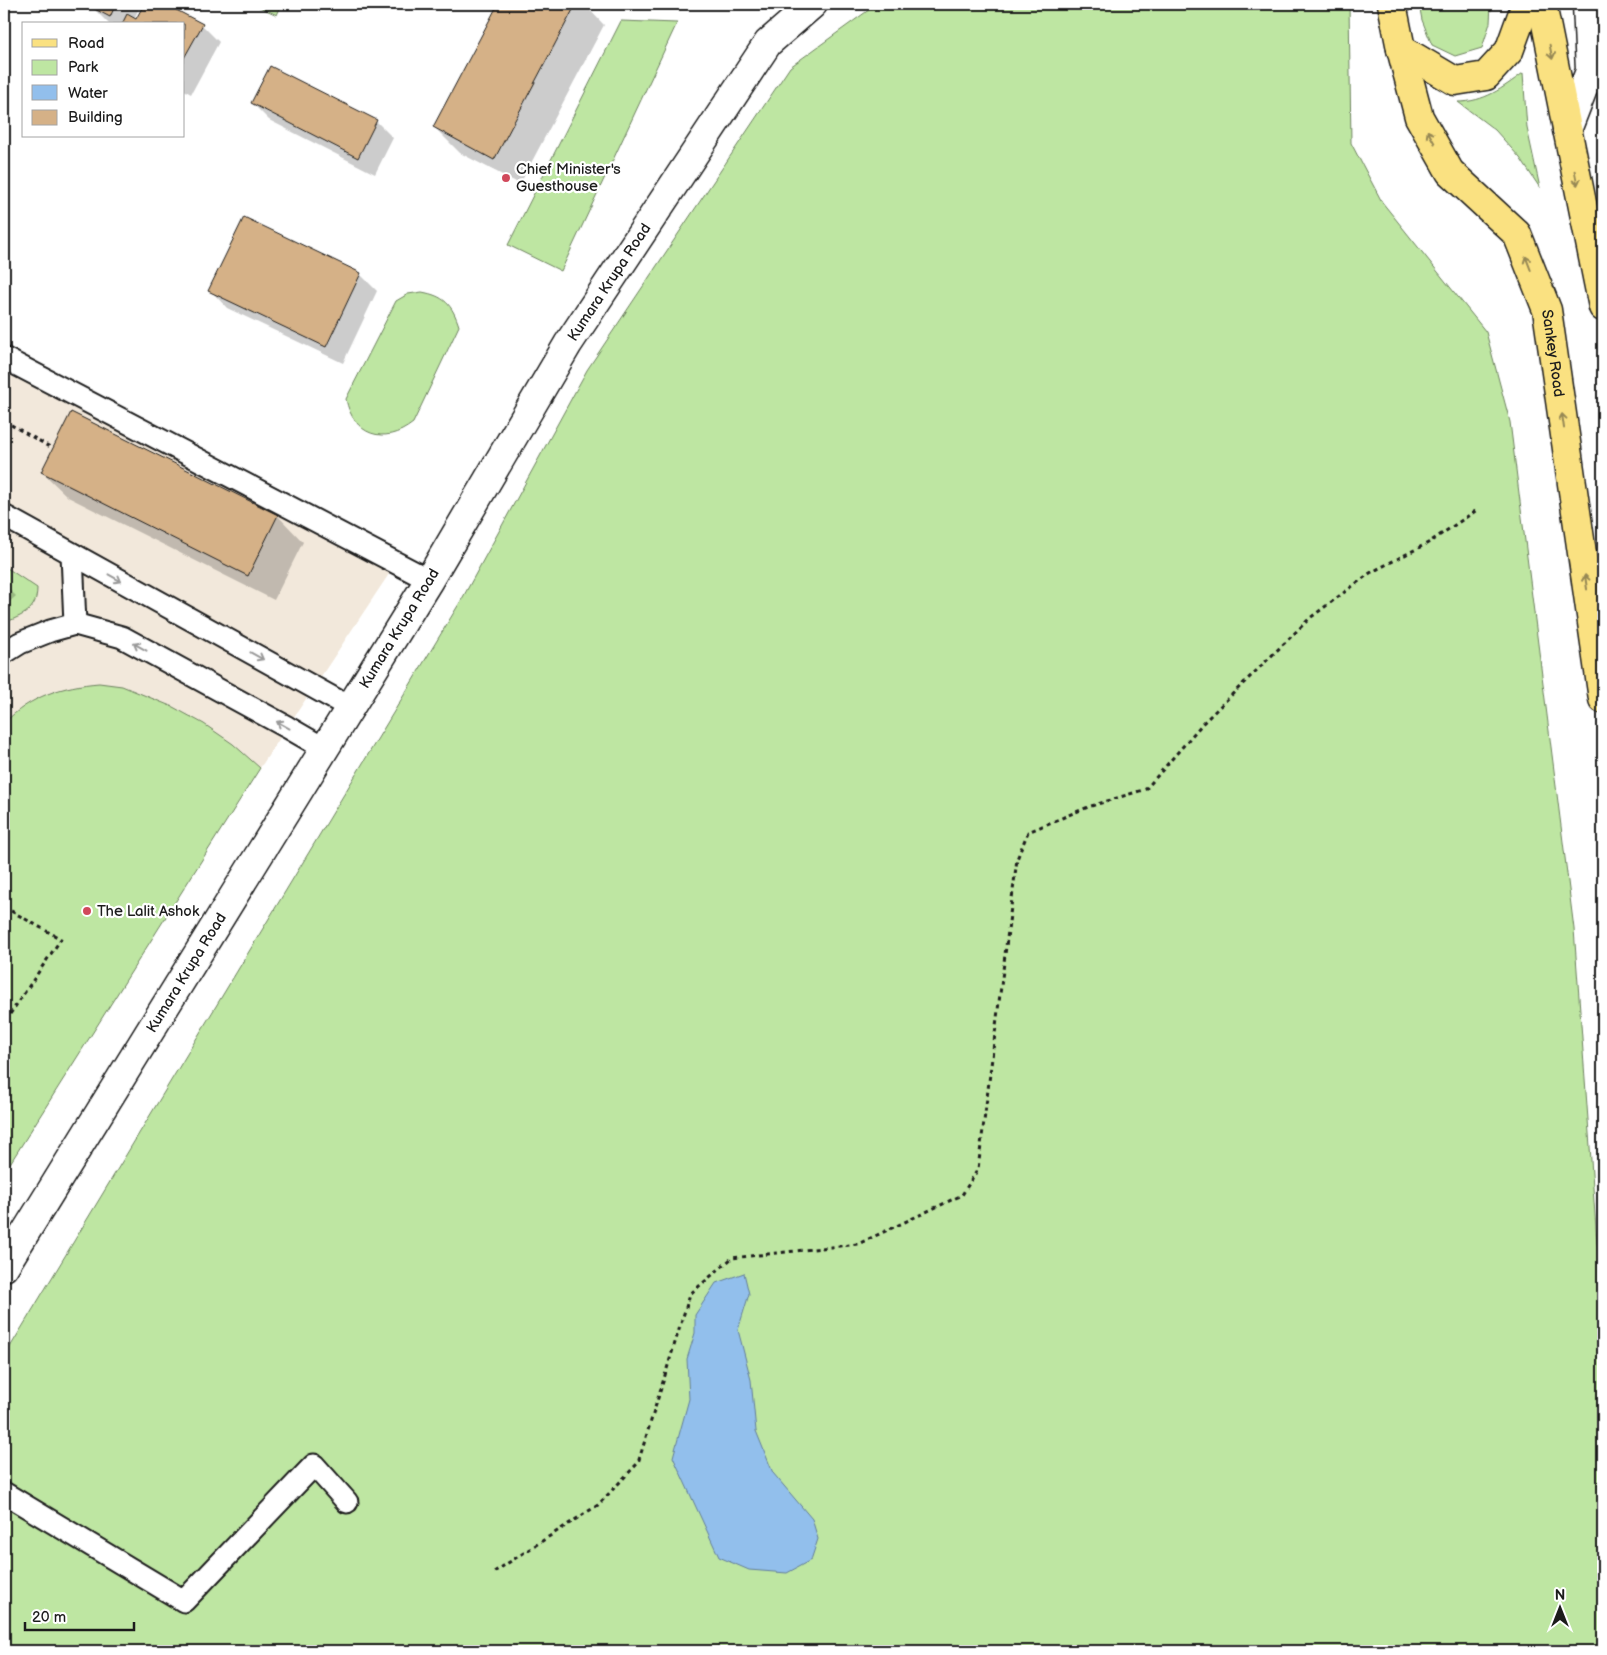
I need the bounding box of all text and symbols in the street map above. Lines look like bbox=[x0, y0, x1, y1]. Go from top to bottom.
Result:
legend bbox=[22, 22, 185, 138]
text: Road bbox=[68, 34, 104, 53]
one-way arrow bbox=[1547, 43, 1557, 59]
text: Park bbox=[68, 58, 99, 77]
text: Water bbox=[68, 84, 108, 103]
text: Building bbox=[68, 108, 123, 127]
one-way arrow bbox=[1425, 130, 1435, 145]
place label: Chief Minister's Guesthouse bbox=[516, 160, 621, 196]
one-way arrow bbox=[1572, 170, 1582, 186]
marker: Chief Minister's Guesthouse bbox=[500, 172, 512, 184]
street label: Kumara Krupa Road bbox=[563, 220, 655, 345]
one-way arrow bbox=[1523, 256, 1532, 271]
street label: Sankey Road bbox=[1538, 308, 1569, 398]
one-way arrow bbox=[1558, 413, 1568, 429]
street label: Kumara Krupa Road bbox=[355, 565, 443, 692]
one-way arrow bbox=[107, 573, 122, 583]
one-way arrow bbox=[1581, 574, 1591, 590]
one-way arrow bbox=[133, 642, 148, 651]
one-way arrow bbox=[250, 651, 265, 661]
one-way arrow bbox=[276, 719, 290, 729]
place label: The Lalit Ashok bbox=[97, 902, 200, 921]
marker: The Lalit Ashok bbox=[81, 905, 93, 917]
street label: Kumara Krupa Road bbox=[142, 909, 230, 1036]
north arrow bbox=[1534, 1582, 1584, 1632]
text: N bbox=[1555, 1587, 1565, 1604]
scale bar bbox=[25, 1600, 134, 1632]
text: 20 m bbox=[32, 1608, 66, 1627]

